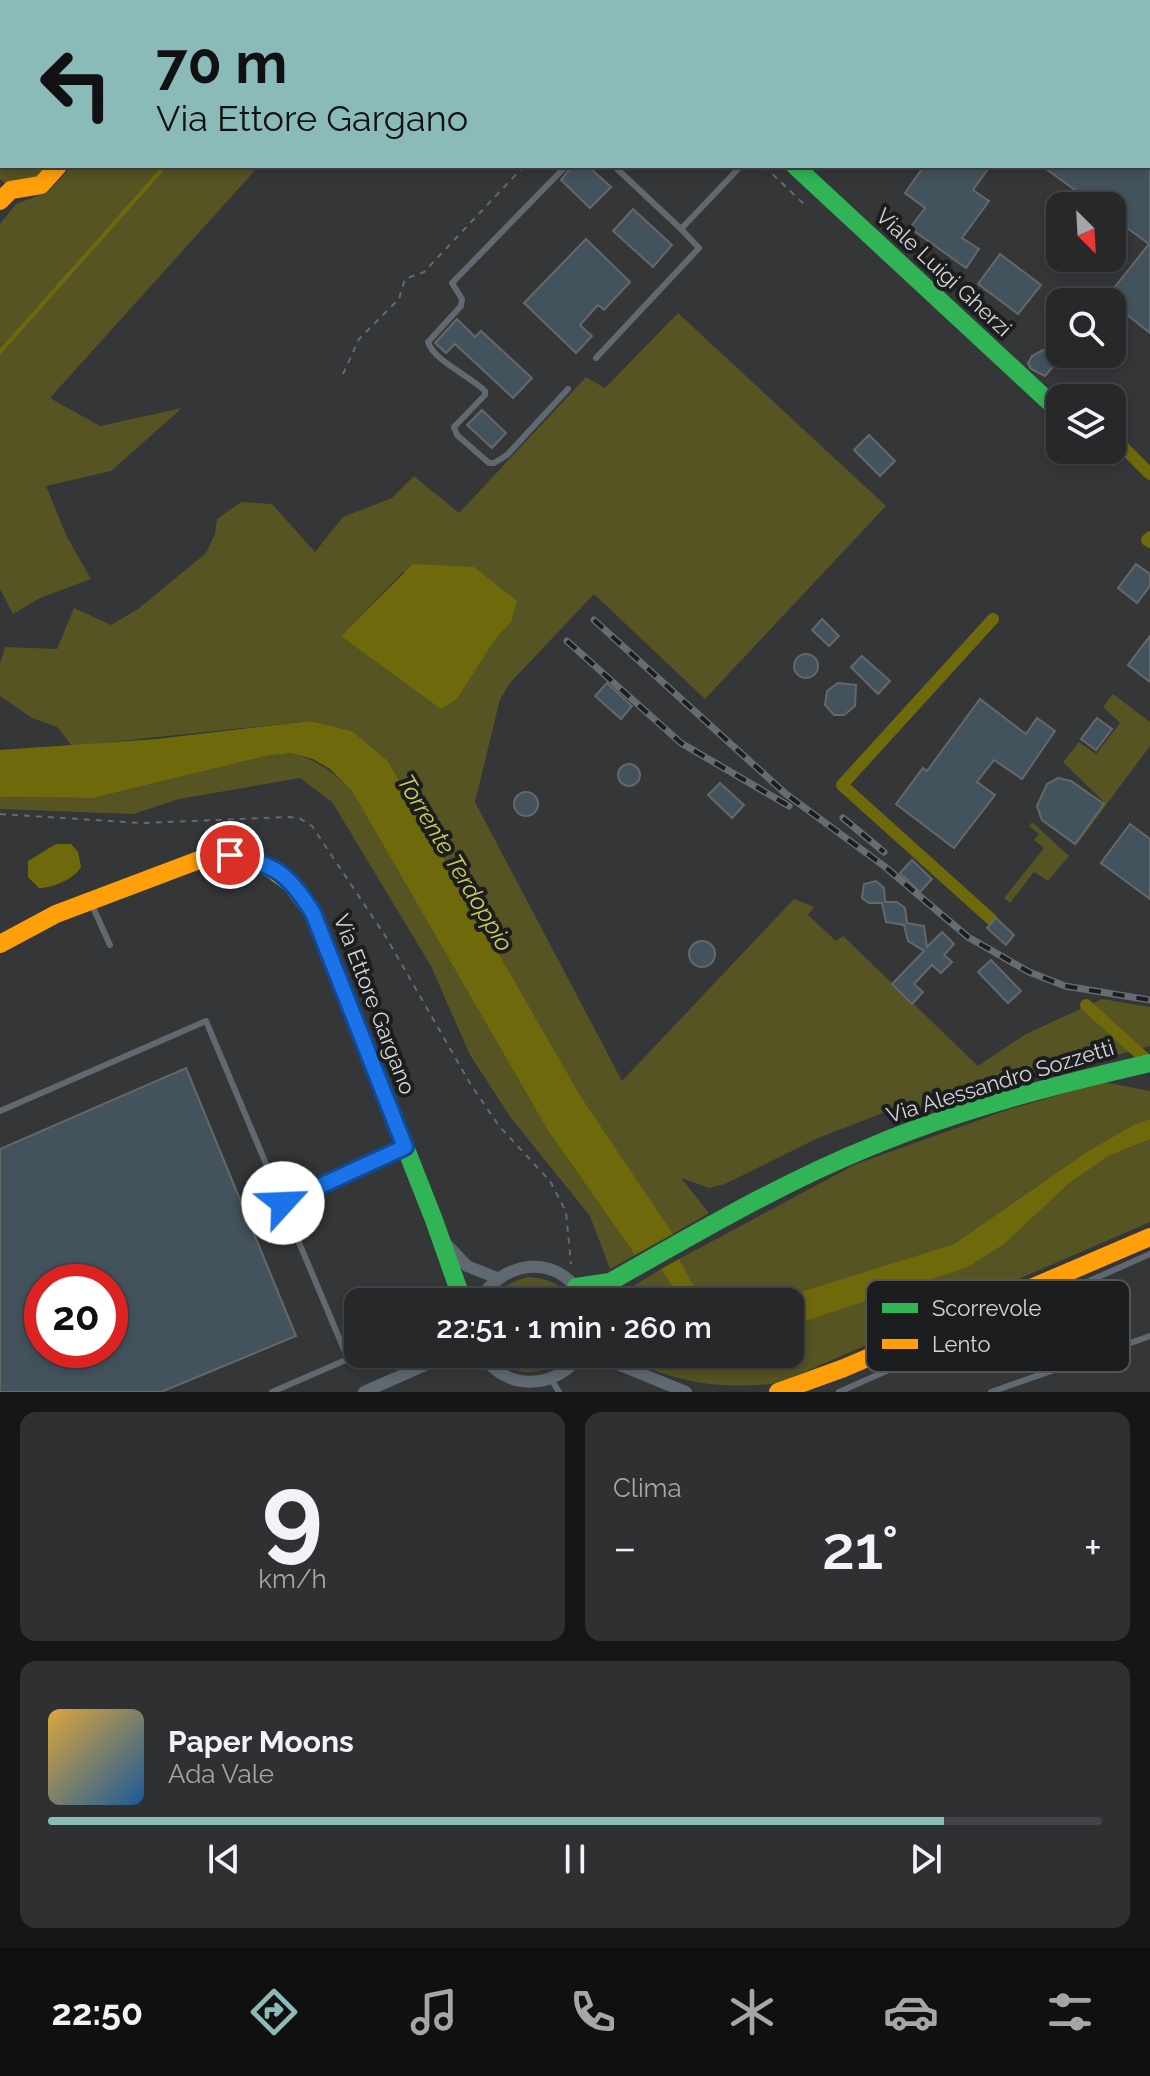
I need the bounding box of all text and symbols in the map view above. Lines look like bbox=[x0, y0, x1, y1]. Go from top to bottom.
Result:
text: 70 m bbox=[156, 30, 287, 96]
icon: left bbox=[24, 32, 128, 136]
text: Via Ettore Gargano bbox=[156, 97, 468, 139]
north arrow bbox=[1046, 192, 1126, 272]
map controls bbox=[1046, 192, 1126, 464]
street label: Viale Luigi Gherzi bbox=[871, 203, 1017, 341]
button: search bbox=[1046, 288, 1126, 368]
button: layers bbox=[1046, 384, 1126, 464]
water label: Torrente Terdoppio bbox=[391, 769, 520, 956]
pin bbox=[196, 821, 264, 889]
icon: arrive bbox=[208, 833, 252, 877]
street label: Via Ettore Gargano bbox=[329, 910, 421, 1098]
street label: Via Alessandro Sozzetti bbox=[883, 1034, 1117, 1128]
position arrow bbox=[241, 1161, 325, 1245]
speed limit sign: 20 bbox=[24, 1264, 128, 1368]
legend bbox=[866, 1280, 1130, 1372]
text: Scorrevole bbox=[932, 1295, 1042, 1321]
text: 22:51 · 1 min · 260 m bbox=[436, 1310, 712, 1345]
text: Lento bbox=[932, 1331, 990, 1357]
text: 9 bbox=[262, 1451, 323, 1573]
text: Clima bbox=[613, 1473, 682, 1503]
text: 21° bbox=[822, 1513, 899, 1583]
text: − bbox=[613, 1522, 637, 1573]
text: + bbox=[1084, 1522, 1102, 1573]
text: km/h bbox=[258, 1564, 327, 1594]
text: Paper Moons bbox=[168, 1724, 354, 1759]
text: Ada Vale bbox=[168, 1759, 274, 1789]
icon: previous bbox=[202, 1837, 246, 1881]
icon: pause bbox=[553, 1837, 597, 1881]
icon: next bbox=[904, 1837, 948, 1881]
icon: directions bbox=[246, 1984, 302, 2040]
icon: music bbox=[406, 1984, 462, 2040]
icon: phone bbox=[565, 1984, 621, 2040]
icon: climate bbox=[724, 1984, 780, 2040]
icon: car bbox=[883, 1984, 939, 2040]
icon: filters bbox=[1042, 1984, 1098, 2040]
text: 22:50 bbox=[52, 1991, 143, 2033]

